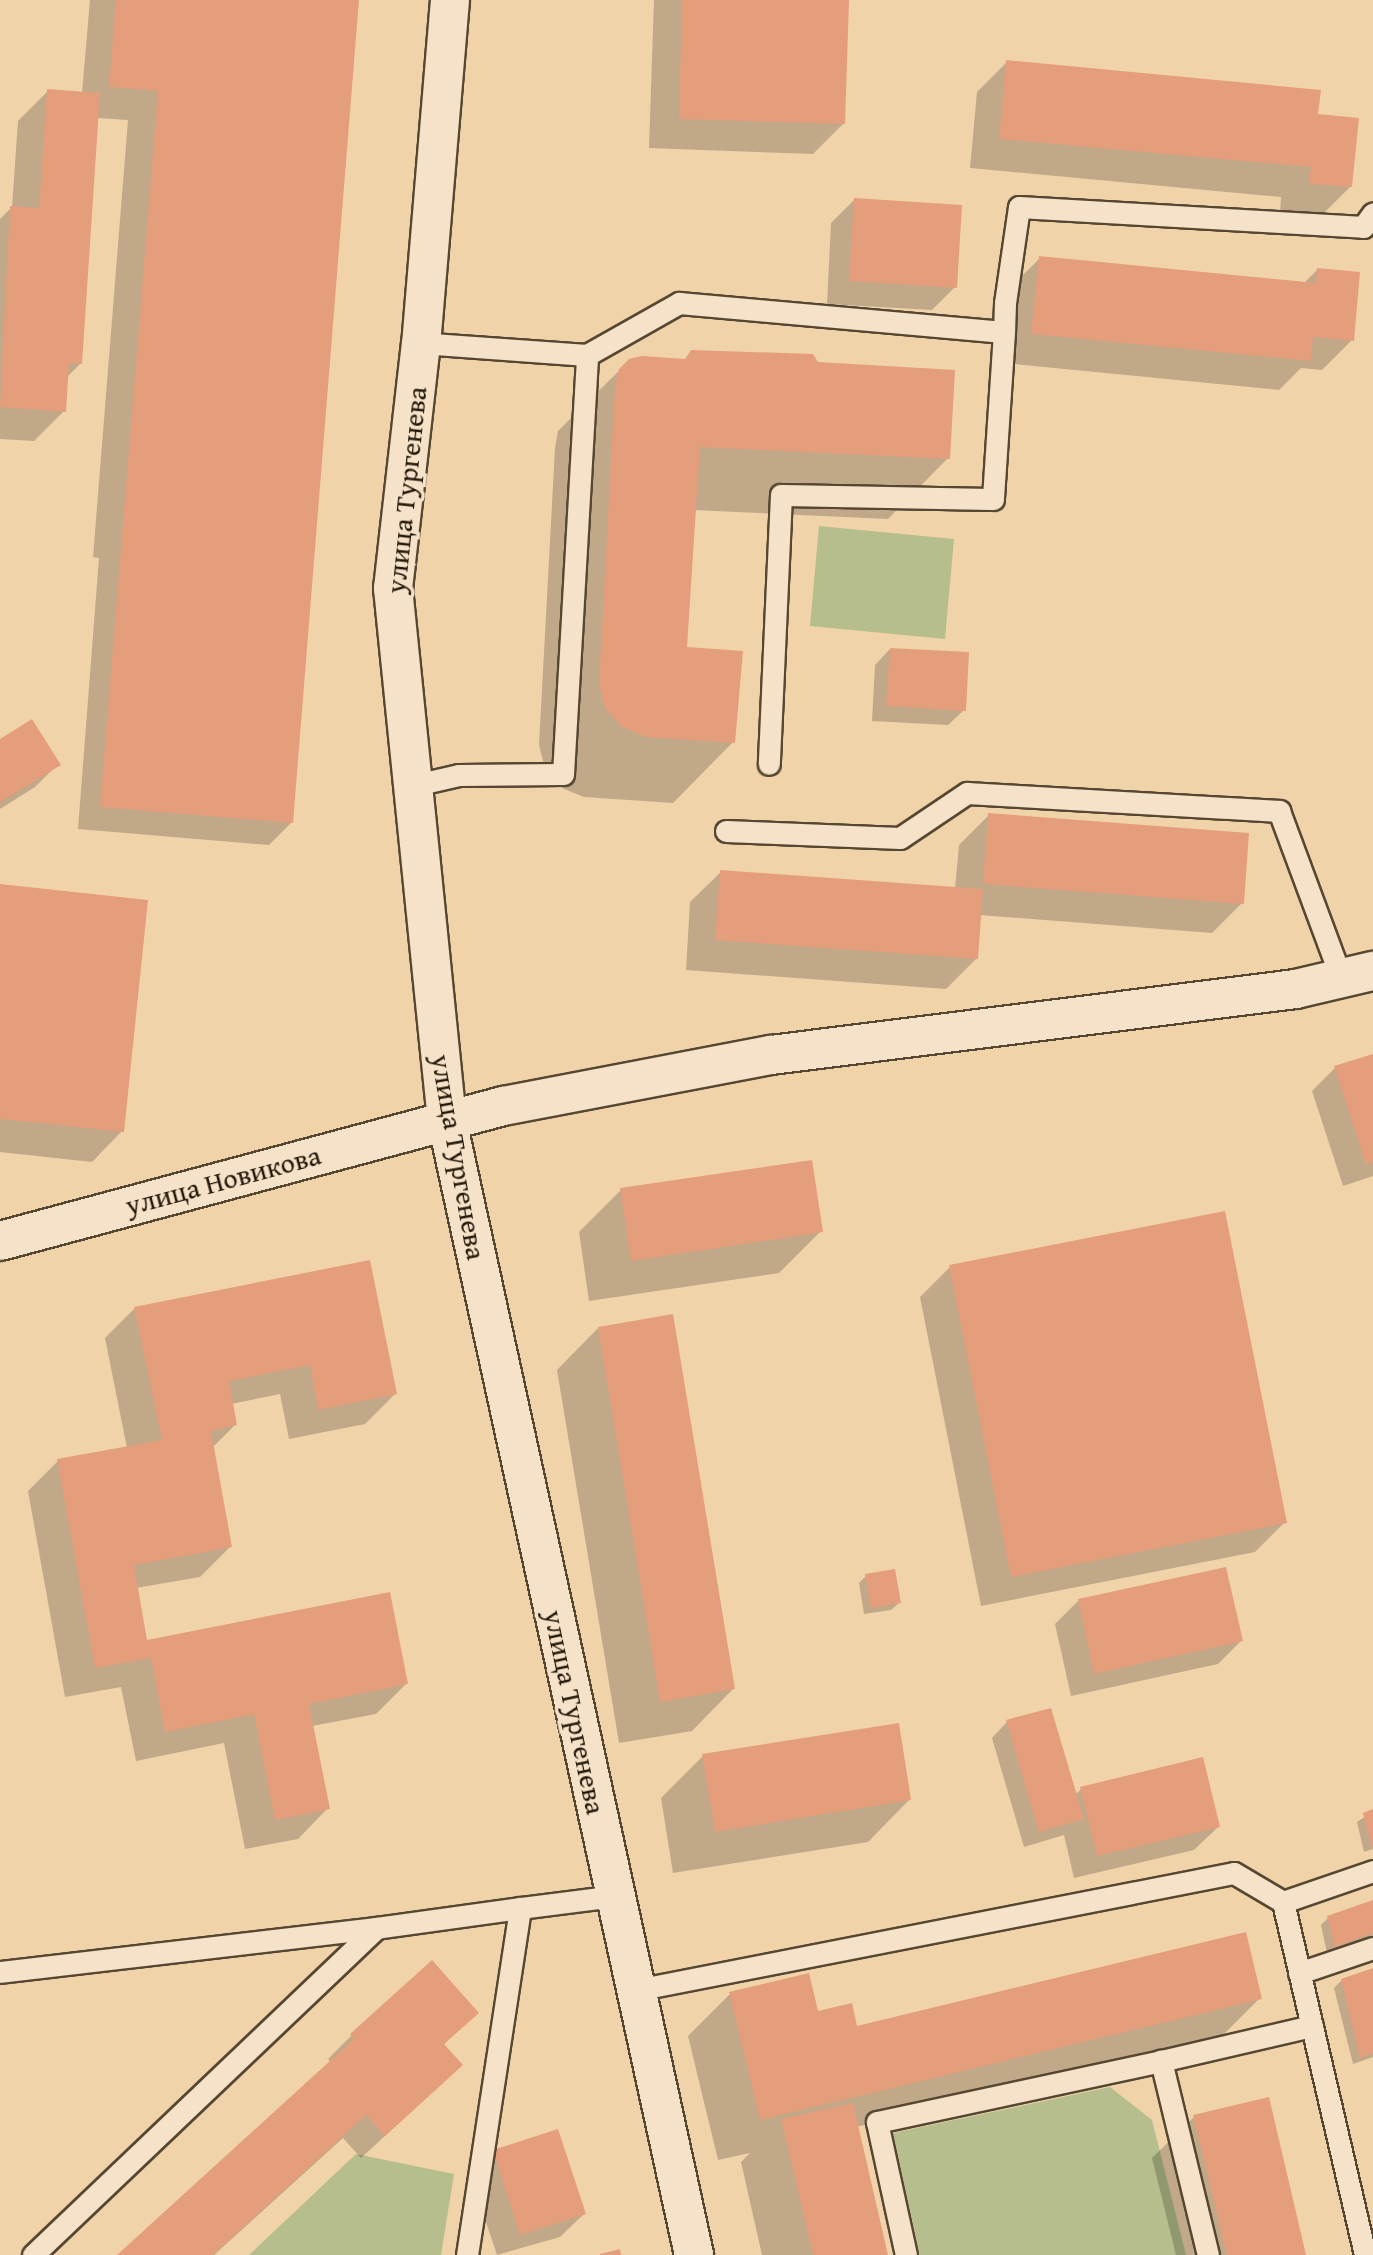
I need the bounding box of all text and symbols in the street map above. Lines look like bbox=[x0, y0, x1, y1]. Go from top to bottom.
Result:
street label: улица Тургенева bbox=[378, 385, 434, 595]
street label: улица Тургенева bbox=[424, 1052, 494, 1262]
street label: улица Новикова bbox=[122, 1138, 324, 1222]
street label: улица Тургенева bbox=[537, 1607, 613, 1817]

